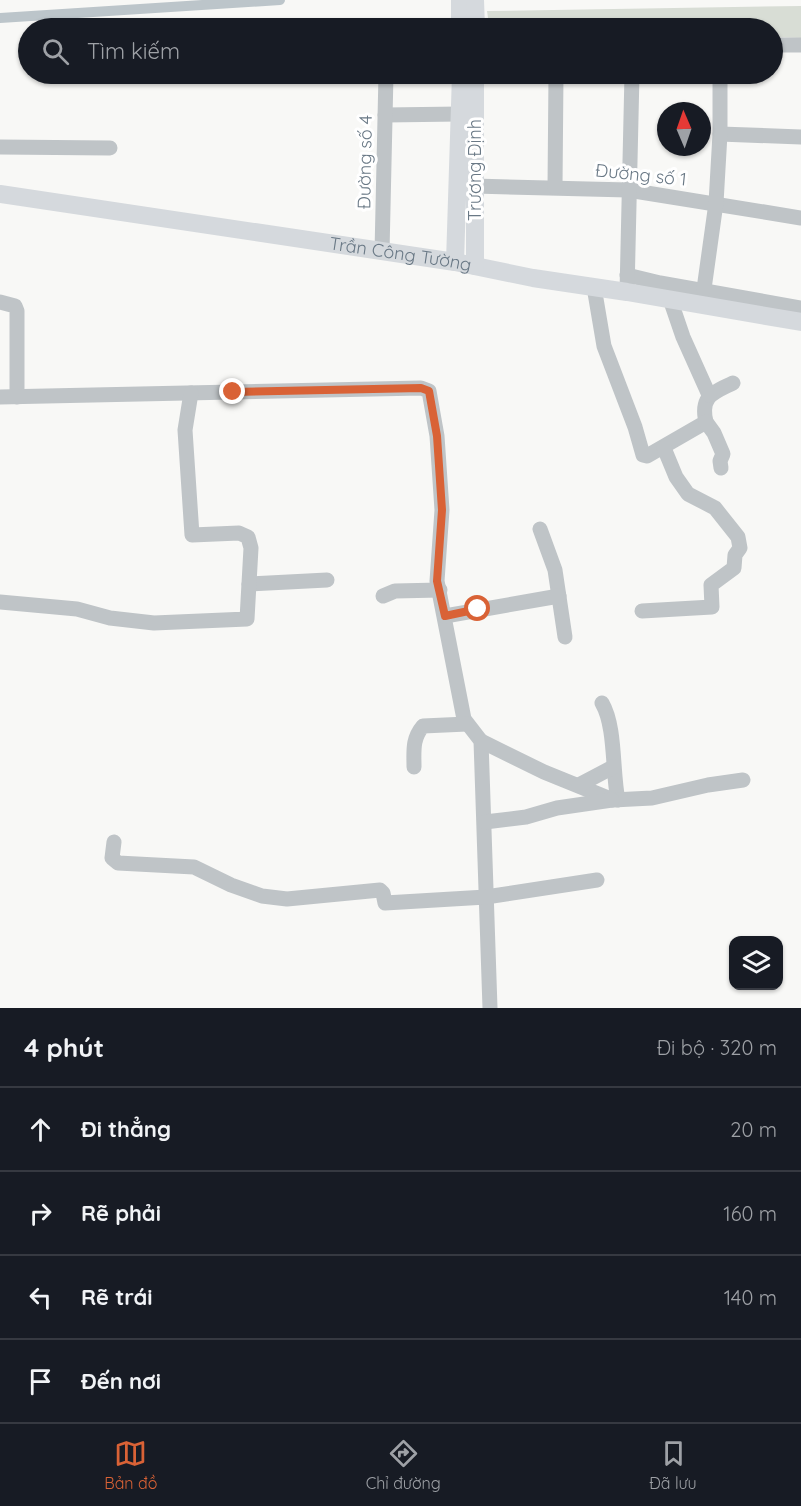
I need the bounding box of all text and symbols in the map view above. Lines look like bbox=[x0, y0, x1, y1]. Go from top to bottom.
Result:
search box bbox=[18, 18, 783, 84]
icon: search bbox=[39, 35, 72, 68]
text: Tìm kiếm bbox=[87, 37, 180, 65]
north arrow bbox=[657, 102, 711, 156]
street label: Đường số 4 bbox=[352, 115, 377, 209]
street label: Trương Định bbox=[463, 119, 486, 221]
street label: Đường số 1 bbox=[594, 158, 688, 191]
street label: Trần Công Tường bbox=[328, 231, 474, 276]
route end bbox=[219, 378, 245, 404]
route start bbox=[464, 595, 490, 621]
map controls bbox=[729, 936, 783, 990]
button: layers bbox=[729, 936, 783, 990]
text: 4 phút bbox=[24, 1031, 104, 1064]
text: Đi bộ · 320 m bbox=[657, 1035, 777, 1060]
icon: ahead bbox=[24, 1113, 57, 1146]
text: Đi thẳng bbox=[81, 1115, 171, 1143]
text: 20 m bbox=[730, 1117, 777, 1142]
icon: right bbox=[24, 1197, 57, 1230]
text: Rẽ phải bbox=[81, 1199, 161, 1227]
text: 160 m bbox=[723, 1201, 777, 1226]
icon: left bbox=[24, 1281, 57, 1314]
text: Rẽ trái bbox=[81, 1283, 152, 1311]
text: 140 m bbox=[724, 1285, 777, 1310]
icon: arrive bbox=[24, 1365, 57, 1398]
text: Đến nơi bbox=[81, 1367, 161, 1395]
tab: Bản đồ bbox=[104, 1437, 157, 1493]
tab: Chỉ đường bbox=[366, 1437, 441, 1493]
tab: Đã lưu bbox=[649, 1437, 697, 1493]

